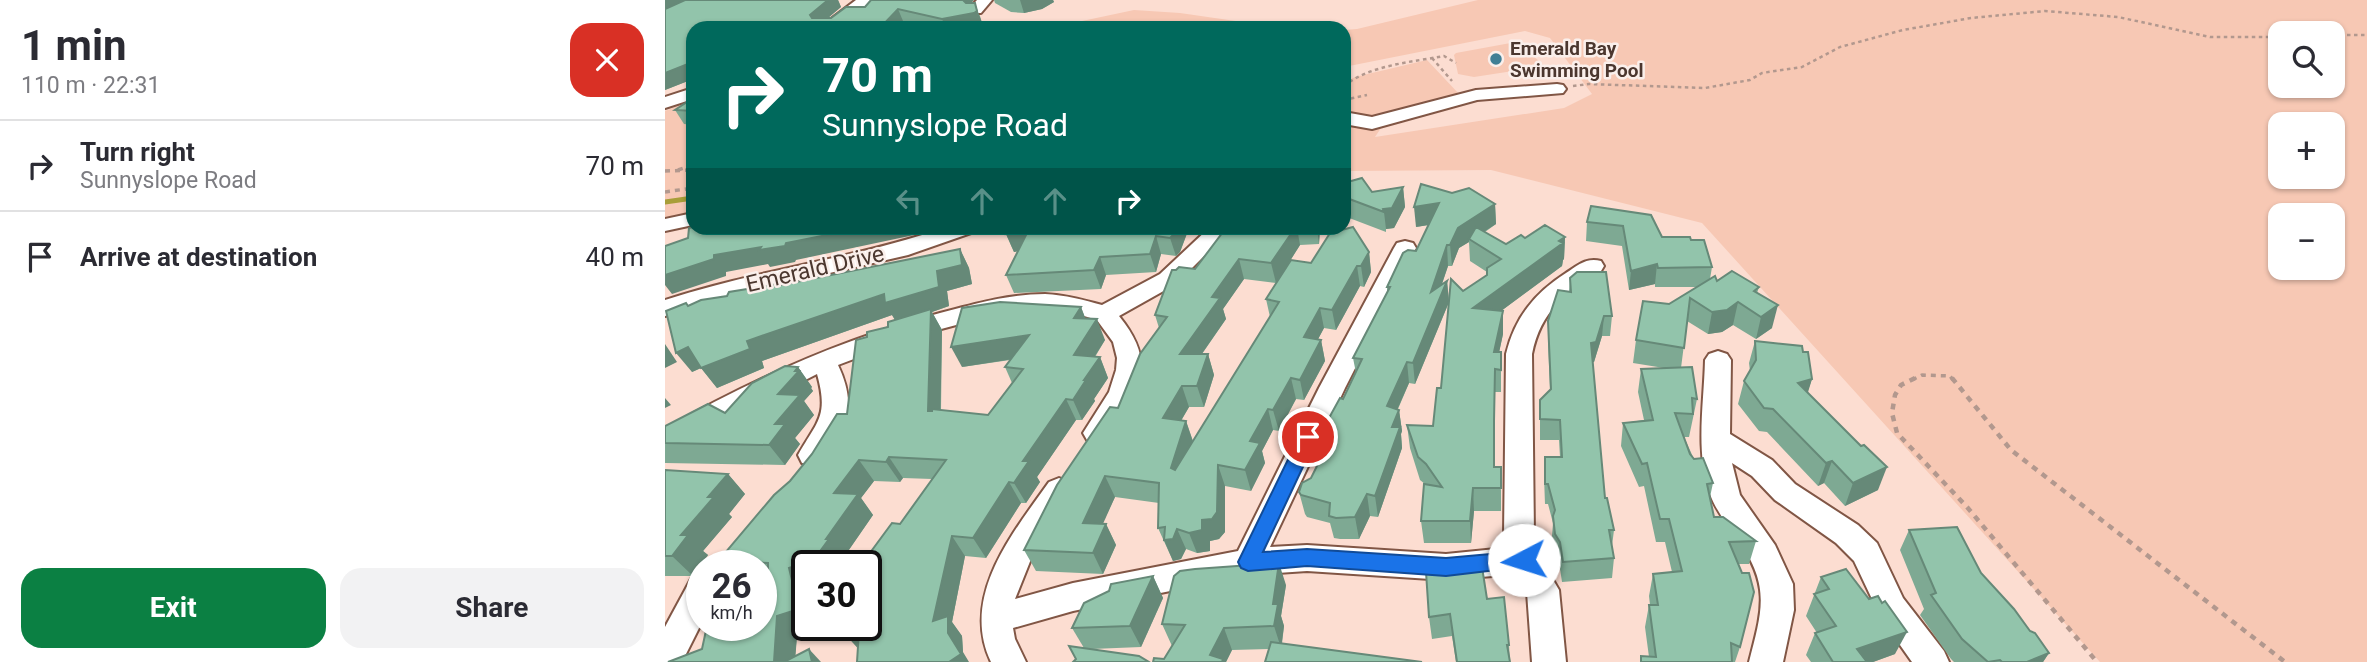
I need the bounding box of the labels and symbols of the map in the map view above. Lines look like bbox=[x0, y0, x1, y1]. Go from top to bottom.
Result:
place label: Emerald Bay Swimming Pool bbox=[1510, 37, 1643, 82]
marker: Emerald Bay Swimming Pool bbox=[1488, 51, 1504, 67]
street label: Emerald Drive bbox=[743, 240, 887, 298]
pin bbox=[1278, 407, 1338, 467]
position arrow bbox=[1487, 523, 1561, 597]
speed limit sign: 30 bbox=[791, 550, 882, 641]

